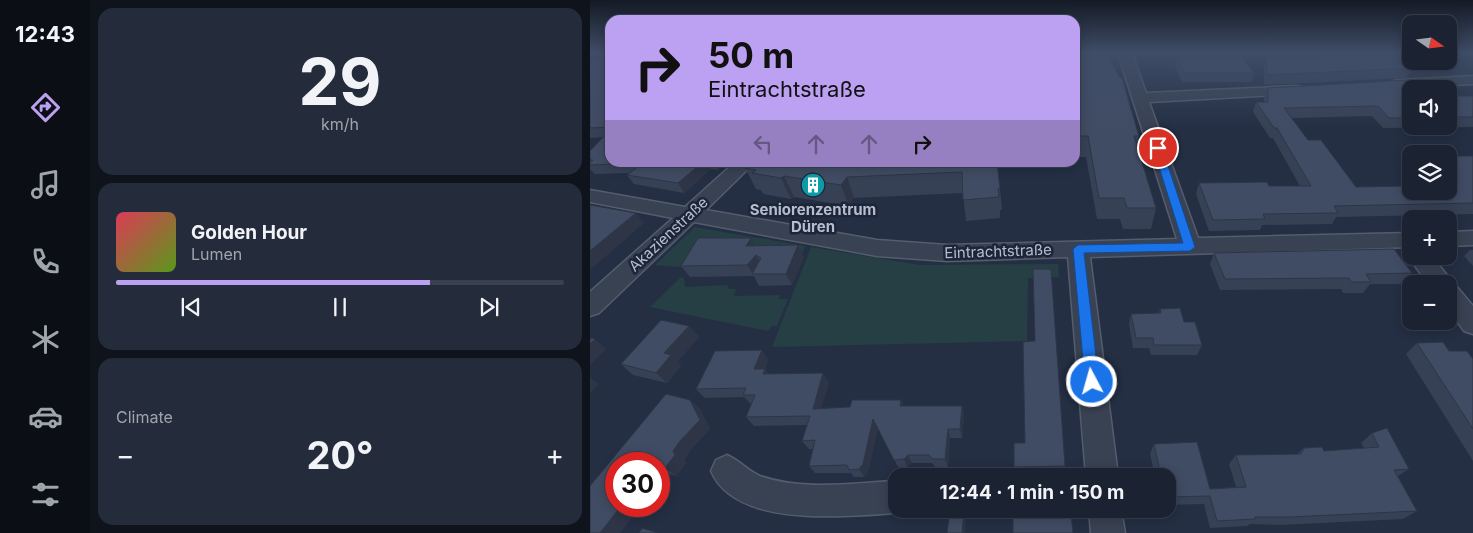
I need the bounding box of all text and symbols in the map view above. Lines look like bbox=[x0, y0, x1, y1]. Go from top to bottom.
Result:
north arrow bbox=[1402, 15, 1458, 70]
map controls bbox=[1402, 15, 1457, 330]
text: 12:43 bbox=[15, 21, 75, 47]
text: 50 m bbox=[708, 34, 794, 76]
icon: right bbox=[625, 35, 690, 100]
text: 29 bbox=[298, 42, 382, 121]
text: Eintrachtstraße bbox=[708, 76, 866, 102]
button: sound bbox=[1402, 80, 1457, 135]
icon: directions bbox=[28, 90, 63, 125]
text: km/h bbox=[321, 114, 359, 134]
pin bbox=[1137, 127, 1179, 169]
icon: left bbox=[749, 130, 777, 158]
icon: ahead bbox=[802, 130, 830, 158]
icon: ahead bbox=[855, 130, 883, 158]
icon: right bbox=[908, 130, 936, 158]
icon: arrive bbox=[1144, 134, 1172, 162]
button: layers bbox=[1402, 145, 1457, 200]
icon: music bbox=[28, 167, 63, 202]
building icon: Seniorenzentrum Düren bbox=[800, 172, 826, 198]
street label: Akazienstraße bbox=[624, 192, 712, 276]
place label: Seniorenzentrum Düren bbox=[750, 200, 876, 236]
button: + bbox=[1402, 210, 1457, 265]
text: Golden Hour bbox=[191, 221, 307, 244]
street label: Eintrachtstraße bbox=[944, 240, 1052, 262]
icon: phone bbox=[28, 244, 63, 279]
text: Lumen bbox=[191, 244, 242, 264]
button: − bbox=[1402, 275, 1457, 330]
icon: previous bbox=[177, 293, 205, 321]
icon: pause bbox=[326, 293, 354, 321]
icon: next bbox=[475, 293, 503, 321]
icon: climate bbox=[28, 322, 63, 357]
position arrow bbox=[1065, 355, 1117, 407]
icon: car bbox=[28, 399, 63, 434]
text: Climate bbox=[116, 407, 173, 427]
text: 20° bbox=[306, 432, 374, 478]
text: − bbox=[116, 438, 135, 472]
text: + bbox=[545, 438, 564, 472]
speed limit sign: 30 bbox=[605, 452, 670, 517]
icon: filters bbox=[28, 477, 63, 512]
text: 12:44 · 1 min · 150 m bbox=[940, 481, 1124, 504]

